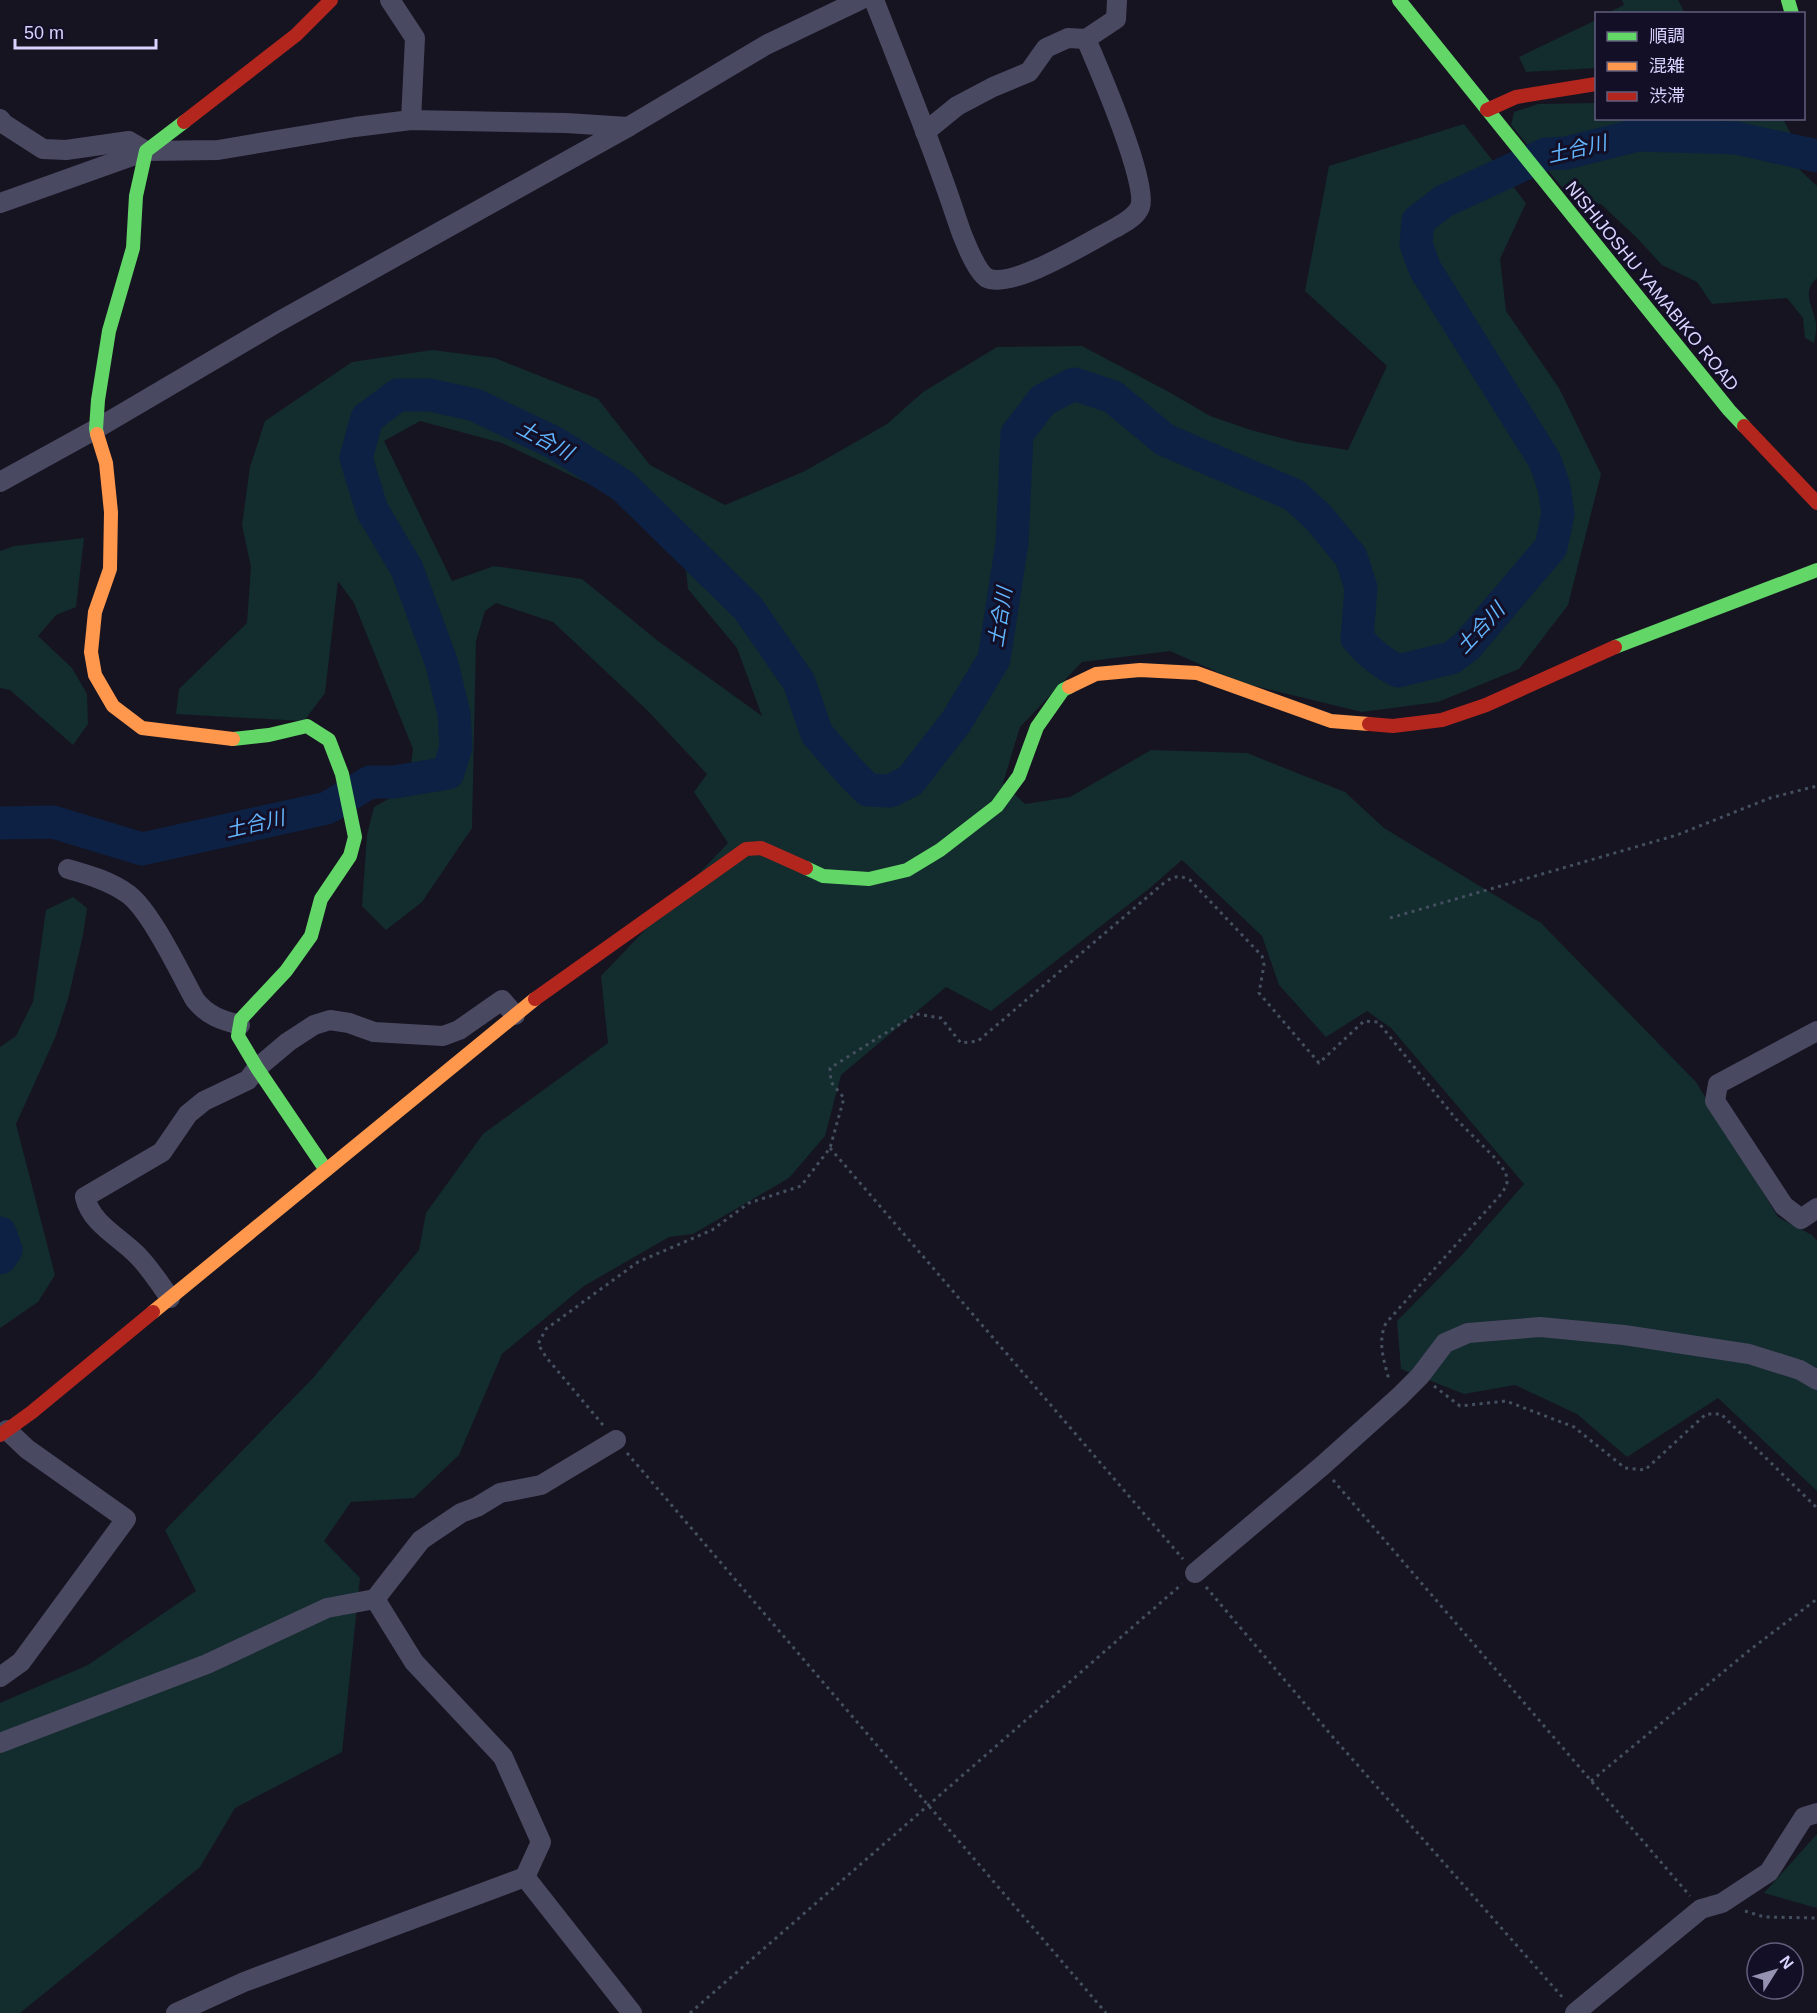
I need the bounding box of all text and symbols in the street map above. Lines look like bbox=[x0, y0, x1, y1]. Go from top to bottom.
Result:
scale bar bbox=[15, 12, 156, 50]
legend bbox=[1595, 12, 1805, 120]
text: 50 m bbox=[24, 23, 64, 43]
text: 順調 bbox=[1649, 26, 1685, 46]
text: 混雑 bbox=[1649, 56, 1685, 76]
text: 渋滞 bbox=[1649, 86, 1685, 106]
water label: 土合川 bbox=[1545, 131, 1611, 166]
street label: NISHIJOSHU YAMABIKO ROAD bbox=[1561, 177, 1743, 395]
water label: 土合川 bbox=[513, 416, 578, 465]
water label: 土合川 bbox=[984, 584, 1016, 648]
water label: 土合川 bbox=[1451, 597, 1510, 657]
water label: 土合川 bbox=[223, 806, 289, 841]
north arrow bbox=[1745, 1941, 1805, 2001]
text: N bbox=[1776, 1953, 1797, 1972]

